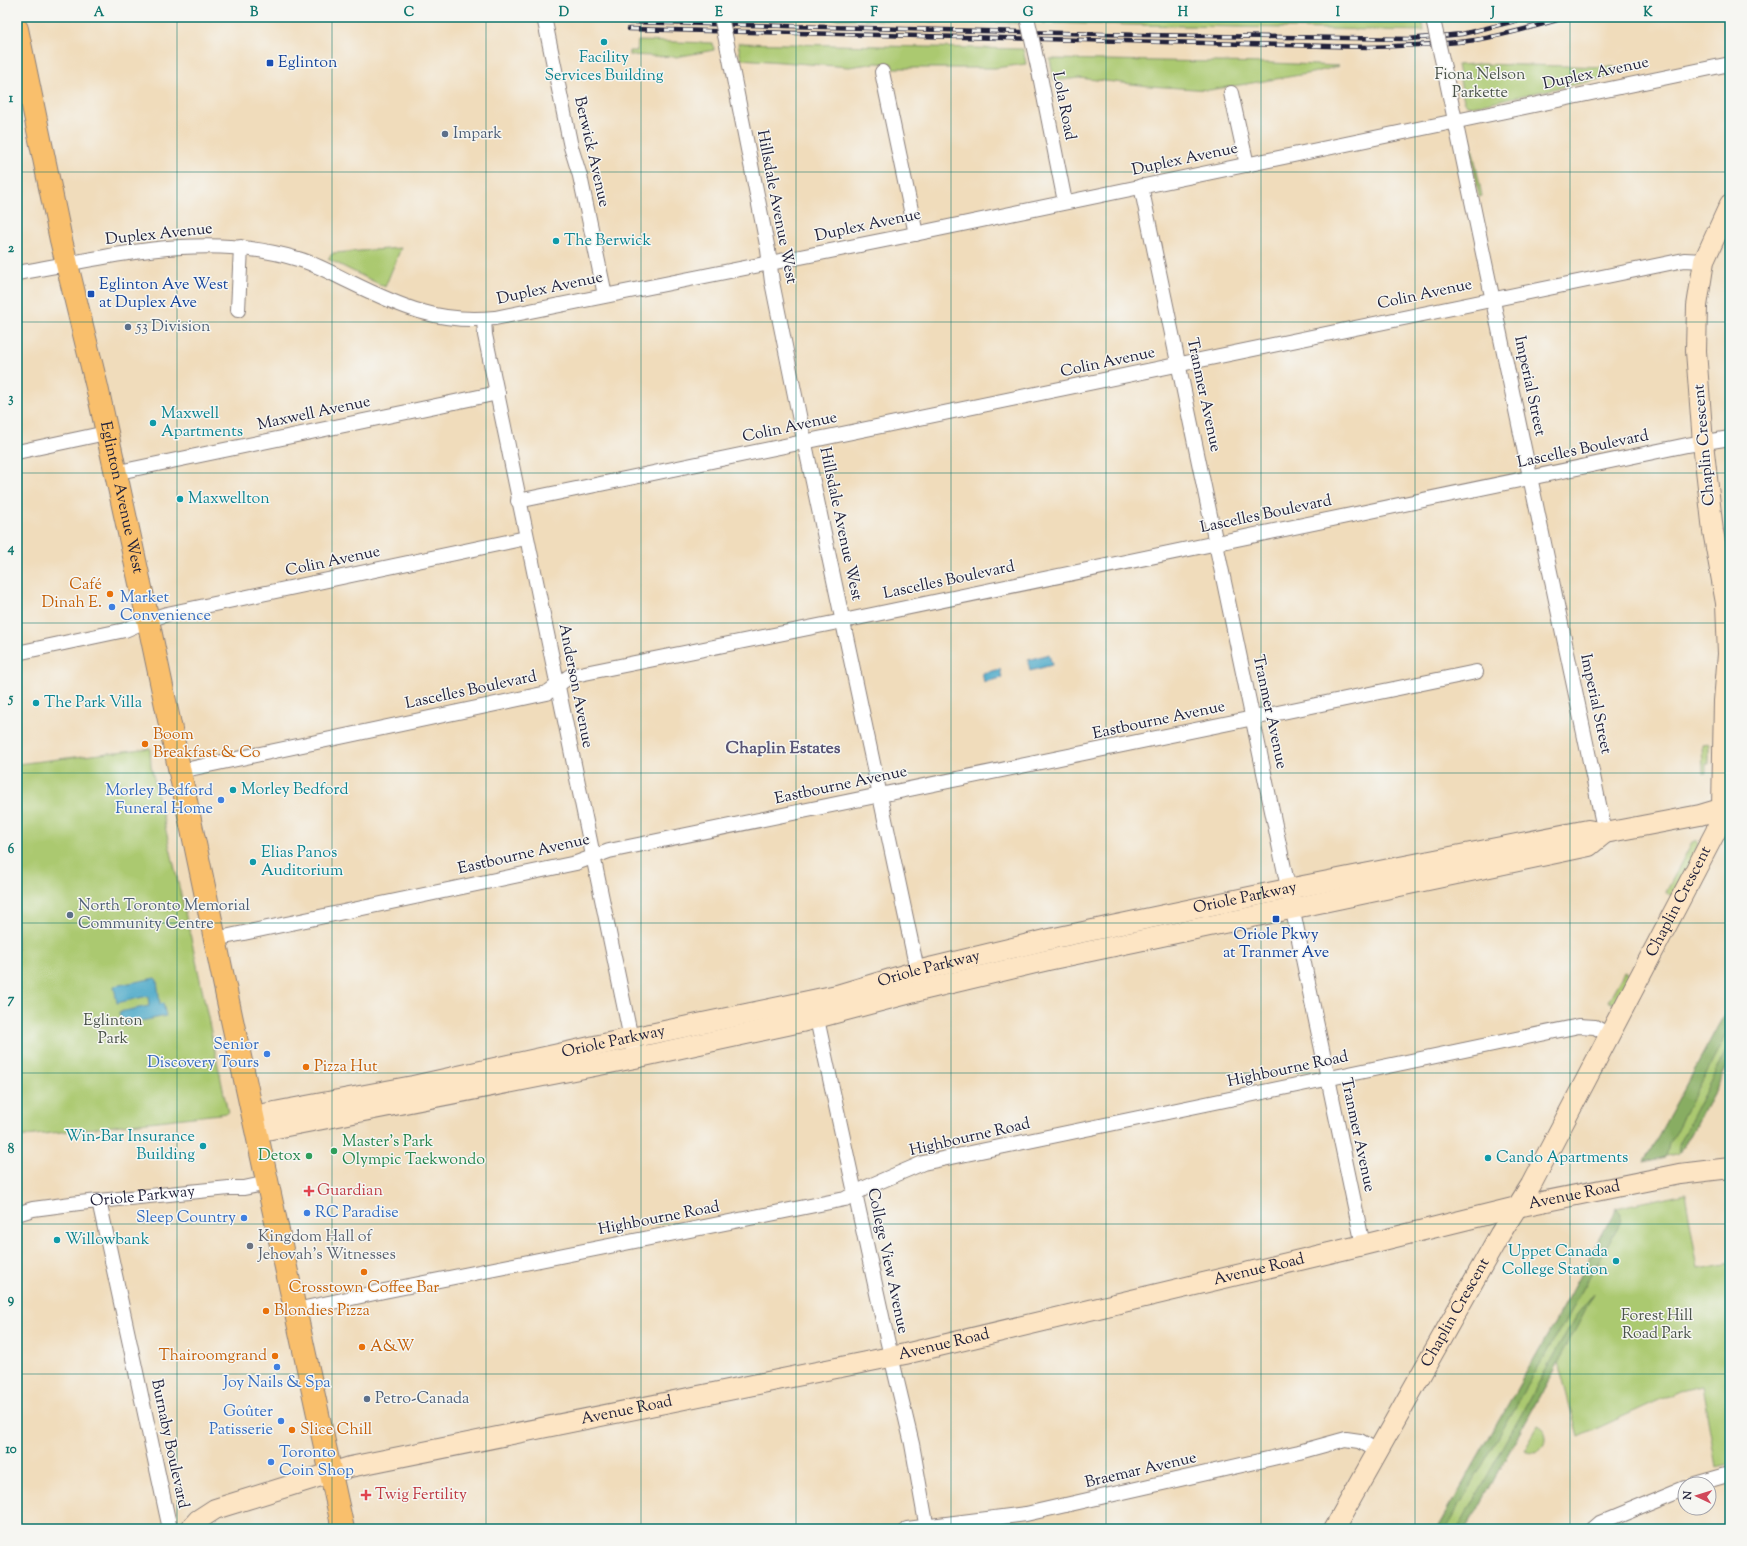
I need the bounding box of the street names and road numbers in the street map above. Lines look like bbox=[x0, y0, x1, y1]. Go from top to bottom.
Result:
street label: Duplex Avenue bbox=[1541, 52, 1651, 96]
street label: Lola Road bbox=[1045, 70, 1081, 142]
street label: Berwick Avenue bbox=[567, 94, 615, 210]
street label: Hillsdale Avenue West bbox=[750, 128, 802, 286]
street label: Duplex Avenue bbox=[1130, 138, 1240, 182]
street label: Duplex Avenue bbox=[813, 204, 923, 248]
street label: Duplex Avenue bbox=[104, 218, 214, 252]
street label: Duplex Avenue bbox=[495, 267, 605, 311]
street label: Colin Avenue bbox=[1375, 274, 1475, 316]
street label: Imperial Street bbox=[1507, 334, 1551, 439]
street label: Tranmer Avenue bbox=[1180, 336, 1226, 454]
street label: Colin Avenue bbox=[1058, 342, 1158, 384]
street label: Chaplin Crescent bbox=[1688, 383, 1722, 507]
street label: Maxwell Avenue bbox=[255, 391, 373, 437]
street label: Colin Avenue bbox=[740, 407, 840, 449]
street label: Eglinton Avenue West bbox=[93, 419, 149, 576]
street label: Lascelles Boulevard bbox=[1515, 425, 1651, 475]
street label: Hillsdale Avenue West bbox=[813, 445, 868, 603]
street label: Lascelles Boulevard bbox=[1198, 490, 1334, 540]
street label: Colin Avenue bbox=[283, 541, 383, 583]
street label: Lascelles Boulevard bbox=[881, 556, 1017, 606]
street label: Anderson Avenue bbox=[552, 622, 598, 750]
street label: Imperial Street bbox=[1573, 652, 1617, 757]
street label: Tranmer Avenue bbox=[1246, 653, 1292, 771]
street label: Lascelles Boulevard bbox=[403, 666, 539, 716]
street label: Eastbourne Avenue bbox=[1091, 696, 1227, 746]
street label: Eastbourne Avenue bbox=[773, 761, 909, 811]
street label: Eastbourne Avenue bbox=[456, 829, 592, 881]
street label: Chaplin Crescent bbox=[1640, 842, 1718, 961]
street label: Oriole Parkway bbox=[1191, 876, 1299, 920]
street label: Oriole Parkway bbox=[875, 945, 983, 994]
street label: Oriole Parkway bbox=[559, 1020, 667, 1064]
street label: Highbourne Road bbox=[1225, 1046, 1351, 1094]
street label: Tranmer Avenue bbox=[1334, 1076, 1380, 1194]
street label: Highbourne Road bbox=[907, 1113, 1033, 1163]
street label: Avenue Road bbox=[1527, 1175, 1622, 1216]
street label: Oriole Parkway bbox=[89, 1180, 196, 1213]
street label: College View Avenue bbox=[860, 1186, 914, 1336]
street label: Highbourne Road bbox=[596, 1196, 722, 1242]
street label: Avenue Road bbox=[1211, 1248, 1307, 1292]
street label: Chaplin Crescent bbox=[1416, 1254, 1496, 1372]
street label: Avenue Road bbox=[896, 1323, 992, 1367]
street label: Burnaby Boulevard bbox=[144, 1377, 194, 1511]
street label: Avenue Road bbox=[579, 1390, 674, 1431]
street label: Braemar Avenue bbox=[1083, 1447, 1199, 1495]

